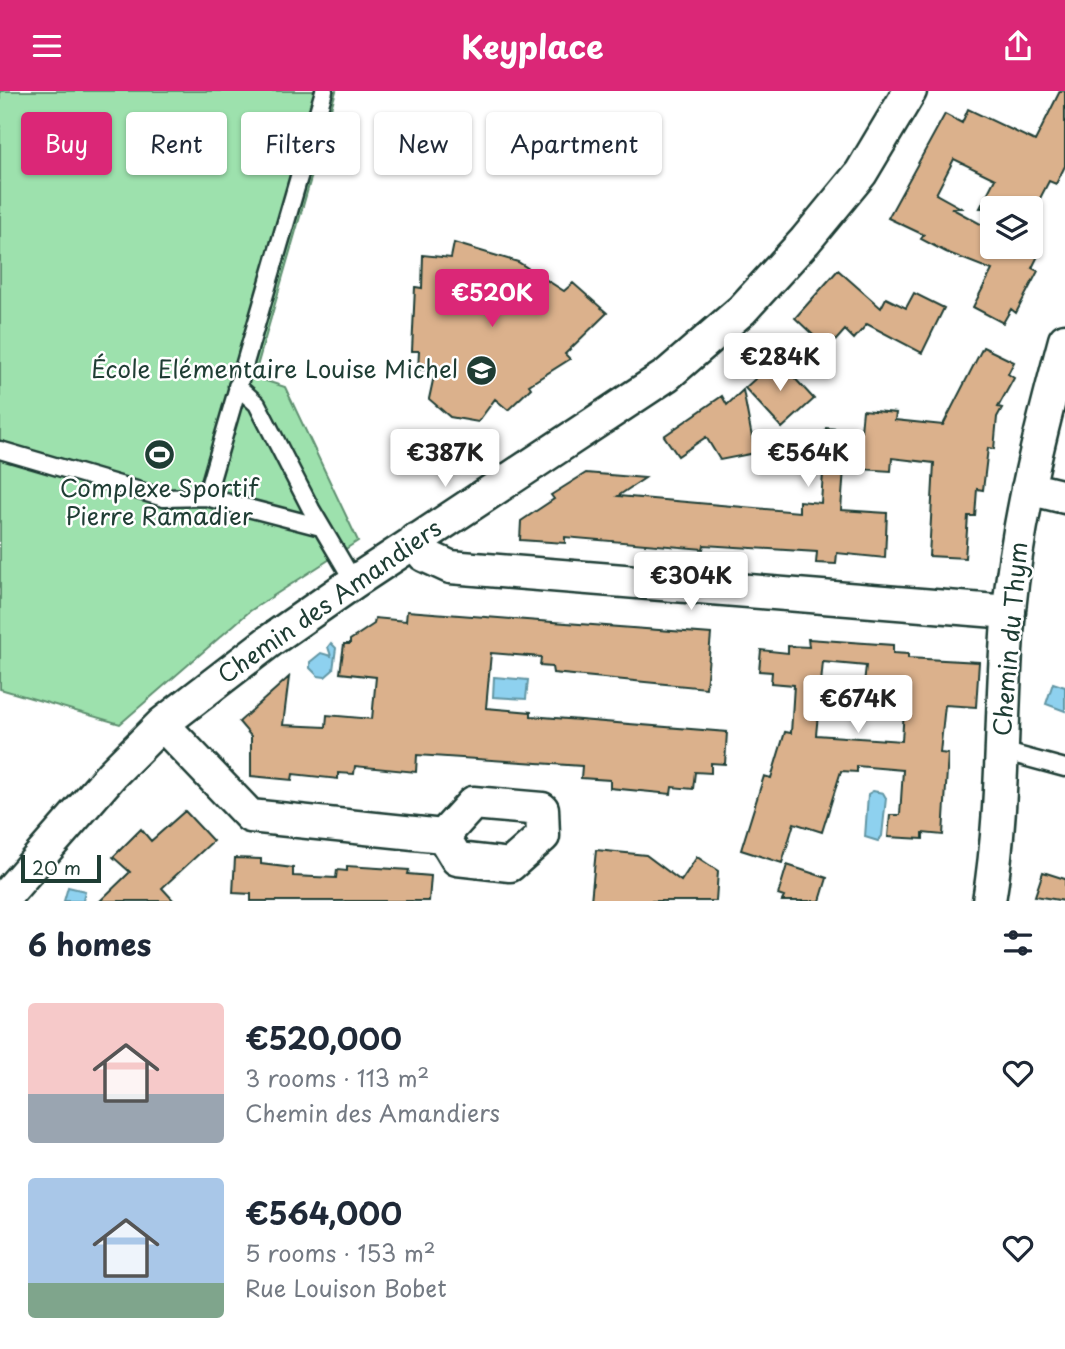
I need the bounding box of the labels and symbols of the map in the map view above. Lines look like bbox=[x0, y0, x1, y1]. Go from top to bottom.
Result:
pin: €520K bbox=[443, 269, 541, 329]
pin: €284K bbox=[731, 334, 829, 393]
place label: École Elémentaire Louise Michel bbox=[91, 350, 458, 386]
school or university icon: École Elémentaire Louise Michel bbox=[464, 353, 498, 387]
pin: €387K bbox=[396, 429, 494, 489]
pin: €564K bbox=[759, 429, 857, 489]
sports icon: Complexe Sportif Pierre Ramadier bbox=[142, 438, 176, 472]
place label: Complexe Sportif Pierre Ramadier bbox=[60, 469, 261, 533]
street label: Chemin des Amandiers bbox=[210, 509, 448, 691]
street label: Chemin du Thym bbox=[983, 540, 1035, 738]
pin: €304K bbox=[642, 553, 740, 612]
pin: €674K bbox=[809, 675, 907, 735]
scale bar bbox=[21, 852, 102, 884]

